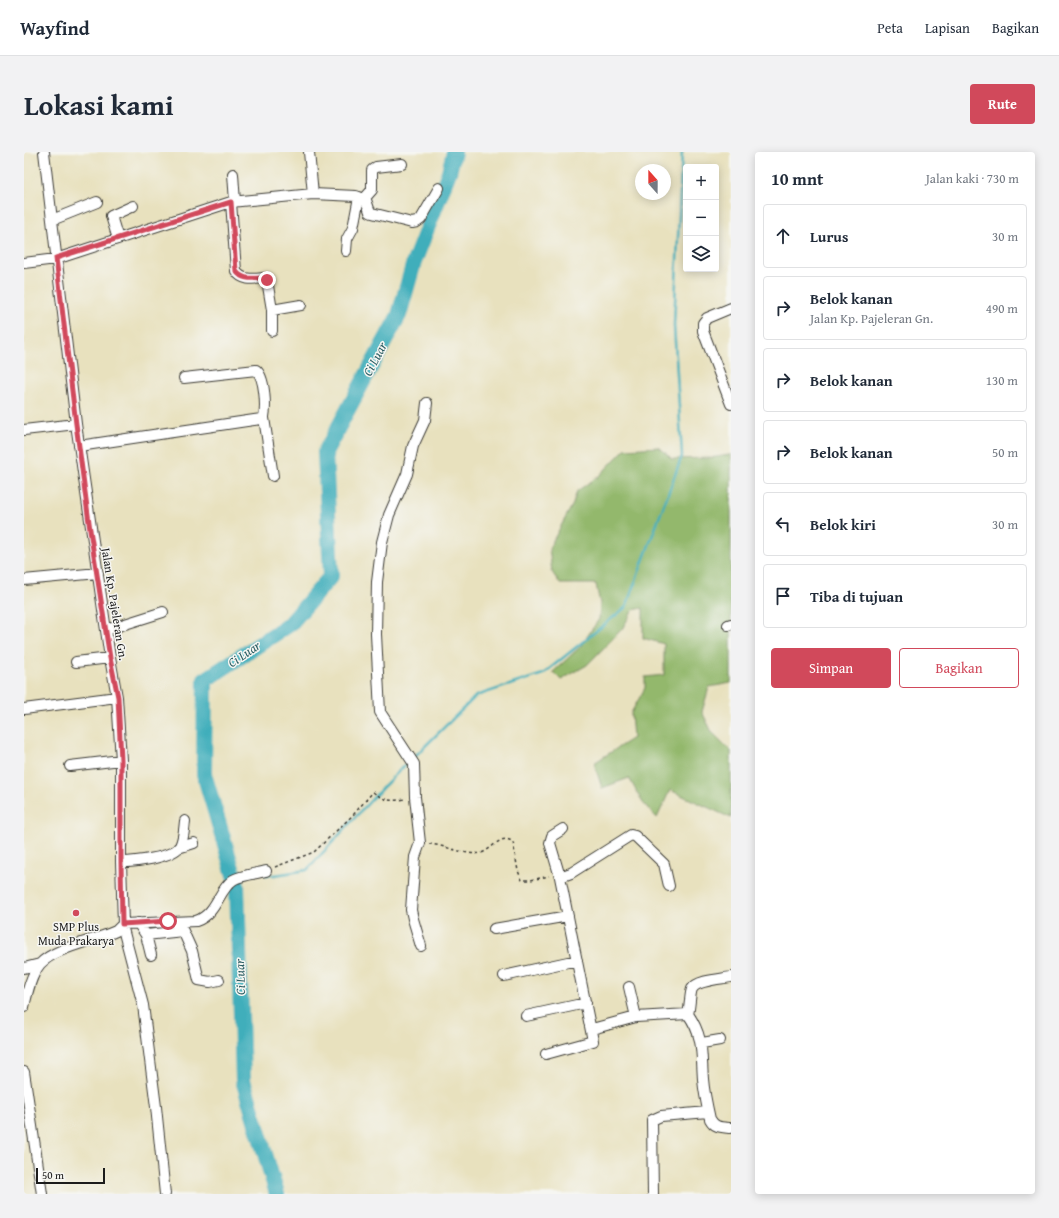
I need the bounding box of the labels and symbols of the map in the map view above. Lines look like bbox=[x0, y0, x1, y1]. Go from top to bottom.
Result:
north arrow bbox=[635, 164, 671, 200]
route end bbox=[258, 271, 276, 289]
water label: Ci Luar bbox=[358, 338, 392, 379]
street label: Jalan Kp. Pajeleran Gn. bbox=[97, 545, 132, 662]
water label: Ci Luar bbox=[224, 635, 265, 672]
marker: SMP Plus Muda Prakarya bbox=[71, 908, 81, 918]
route start bbox=[159, 912, 177, 930]
place label: SMP Plus Muda Prakarya bbox=[38, 918, 114, 949]
water label: Ci Luar bbox=[230, 958, 250, 995]
scale bar bbox=[36, 1166, 105, 1185]

